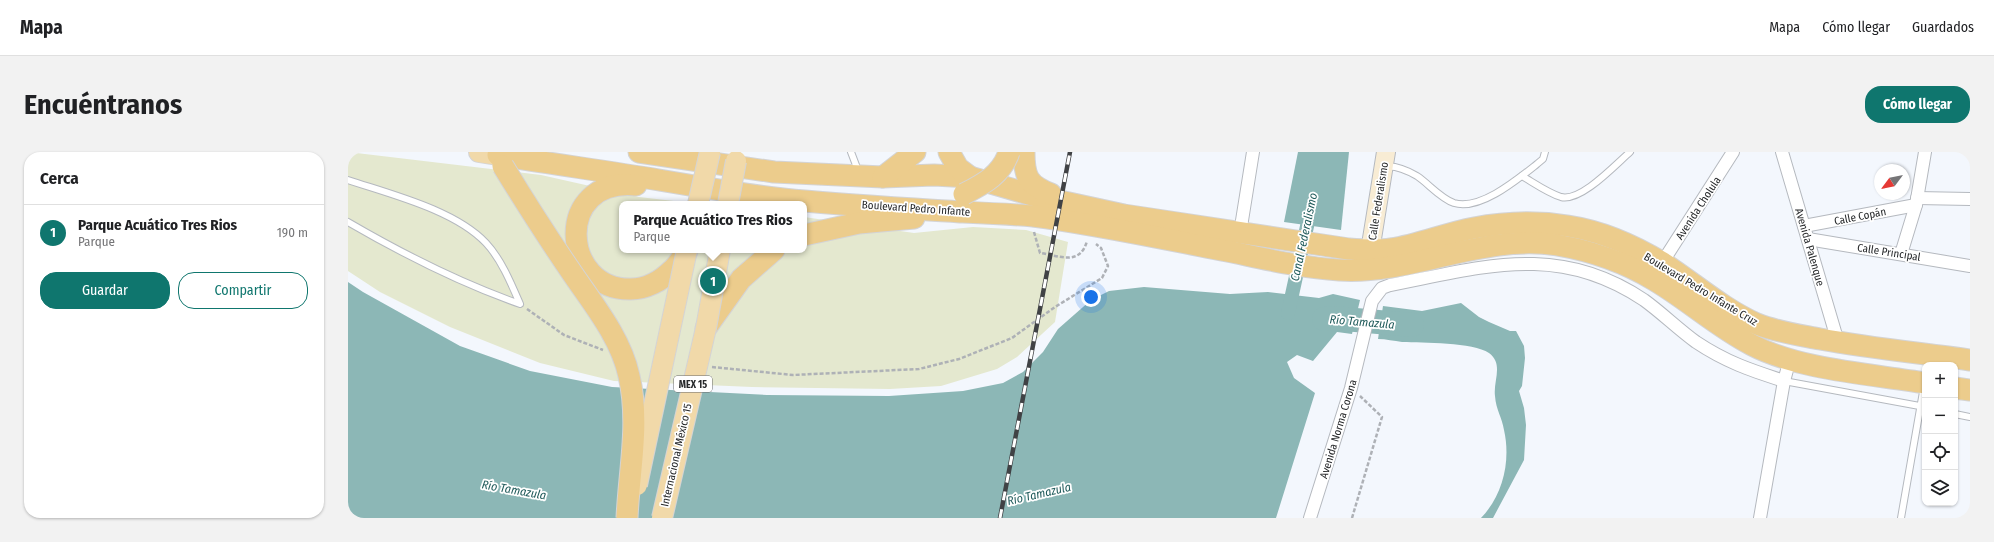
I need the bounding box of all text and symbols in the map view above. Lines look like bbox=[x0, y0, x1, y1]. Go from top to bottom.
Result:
text: Mapa bbox=[20, 16, 63, 39]
text: Mapa bbox=[1769, 19, 1800, 36]
text: Cómo llegar bbox=[1822, 19, 1890, 36]
text: Guardados bbox=[1912, 19, 1974, 36]
button: Cómo llegar bbox=[1865, 86, 1970, 123]
text: Encuéntranos bbox=[24, 88, 182, 121]
street label: Calle Federalismo bbox=[1366, 161, 1391, 241]
north arrow bbox=[1874, 164, 1910, 200]
text: Cerca bbox=[40, 168, 79, 189]
street label: Avenida Cholula bbox=[1673, 174, 1724, 242]
water label: Canal Federalismo bbox=[1288, 192, 1320, 282]
street label: Boulevard Pedro Infante bbox=[861, 198, 971, 219]
popup bbox=[619, 201, 807, 253]
street label: Calle Copán bbox=[1833, 205, 1887, 228]
street label: Avenida Palenque bbox=[1792, 207, 1827, 287]
text: Parque Acuático Tres Rios bbox=[633, 211, 793, 229]
text: Parque Acuático Tres Rios bbox=[78, 216, 237, 234]
text: 1 bbox=[50, 225, 56, 240]
text: 190 m bbox=[277, 225, 308, 240]
text: Parque bbox=[633, 229, 670, 244]
text: Parque bbox=[78, 234, 115, 249]
street label: Calle Principal bbox=[1856, 241, 1922, 264]
street label: Boulevard Pedro Infante Cruz bbox=[1642, 250, 1761, 329]
pin: 1 bbox=[700, 266, 726, 296]
button: Guardar bbox=[40, 272, 170, 309]
button: Compartir bbox=[178, 272, 308, 309]
your location bbox=[1081, 287, 1101, 307]
water label: Río Tamazula bbox=[1329, 312, 1395, 332]
map controls bbox=[1922, 362, 1958, 506]
button: + bbox=[1922, 362, 1958, 398]
road number: MEX 15 bbox=[674, 376, 712, 392]
street label: Avenida Norma Corona bbox=[1317, 378, 1360, 480]
button: − bbox=[1922, 398, 1958, 434]
street label: Internacional México 15 bbox=[658, 402, 695, 508]
button: locate bbox=[1922, 434, 1958, 470]
button: layers bbox=[1922, 470, 1958, 506]
water label: Río Tamazula bbox=[481, 477, 547, 503]
water label: Río Tamazula bbox=[1006, 480, 1072, 508]

